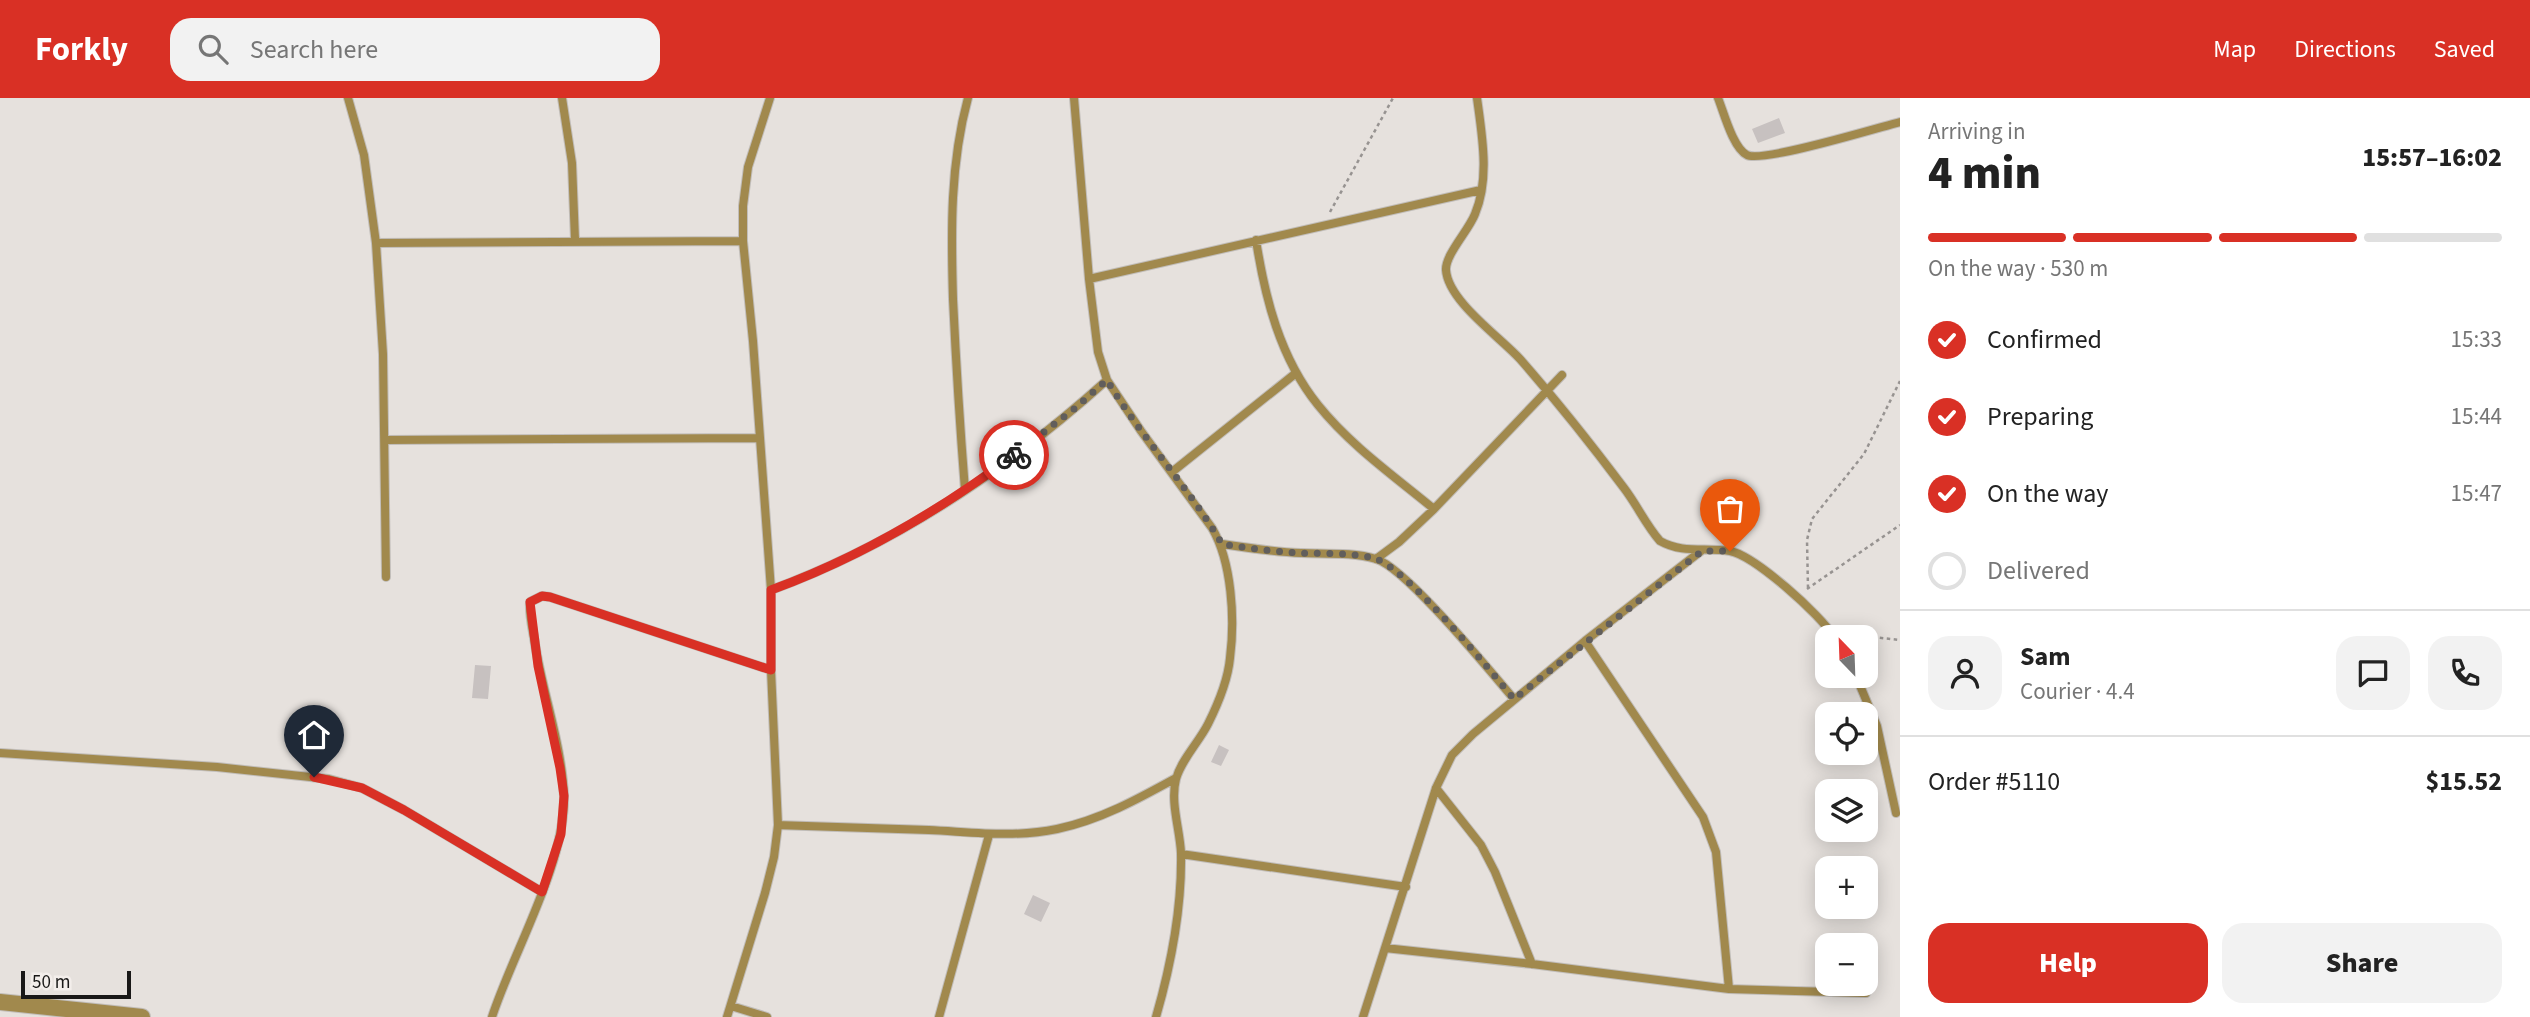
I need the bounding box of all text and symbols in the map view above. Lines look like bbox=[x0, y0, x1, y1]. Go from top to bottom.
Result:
search box bbox=[170, 18, 660, 81]
text: Forkly bbox=[35, 26, 128, 73]
icon: search bbox=[194, 30, 232, 68]
text: Search here bbox=[250, 31, 378, 68]
text: Map bbox=[2213, 32, 2256, 67]
text: Directions bbox=[2294, 32, 2396, 67]
text: Saved bbox=[2434, 32, 2495, 67]
text: Arriving in bbox=[1928, 115, 2026, 148]
text: 15:57–16:02 bbox=[2362, 139, 2502, 176]
text: 4 min bbox=[1928, 141, 2041, 206]
text: On the way · 530 m bbox=[1928, 252, 2108, 285]
icon: check bbox=[1928, 321, 1966, 359]
text: Confirmed bbox=[1987, 321, 2102, 358]
text: 15:33 bbox=[2451, 323, 2502, 356]
icon: check bbox=[1928, 398, 1966, 436]
text: Preparing bbox=[1987, 398, 2093, 435]
text: 15:44 bbox=[2451, 400, 2502, 433]
courier bbox=[979, 420, 1049, 490]
icon: bike bbox=[995, 436, 1033, 474]
icon: check bbox=[1928, 475, 1966, 513]
text: On the way bbox=[1987, 475, 2108, 512]
text: 15:47 bbox=[2451, 477, 2502, 510]
pin bbox=[1700, 479, 1760, 551]
icon: bag bbox=[1711, 490, 1749, 528]
text: Delivered bbox=[1987, 552, 2090, 589]
north arrow bbox=[1815, 625, 1878, 688]
map controls bbox=[1815, 625, 1878, 996]
button: person bbox=[1928, 636, 2002, 710]
button: chat bbox=[2336, 636, 2410, 710]
button: phone bbox=[2428, 636, 2502, 710]
text: Sam bbox=[2020, 638, 2070, 675]
text: Courier · 4.4 bbox=[2020, 675, 2135, 708]
button: locate bbox=[1815, 702, 1878, 765]
pin bbox=[284, 705, 344, 777]
icon: home bbox=[295, 716, 333, 754]
text: Order #5110 bbox=[1928, 763, 2060, 800]
text: $15.52 bbox=[2426, 763, 2502, 800]
button: layers bbox=[1815, 779, 1878, 842]
button: + bbox=[1815, 856, 1878, 919]
button: Help bbox=[1928, 923, 2208, 1003]
button: Share bbox=[2222, 923, 2502, 1003]
button: − bbox=[1815, 933, 1878, 996]
scale bar bbox=[21, 968, 131, 1000]
text: 50 m bbox=[32, 969, 70, 996]

